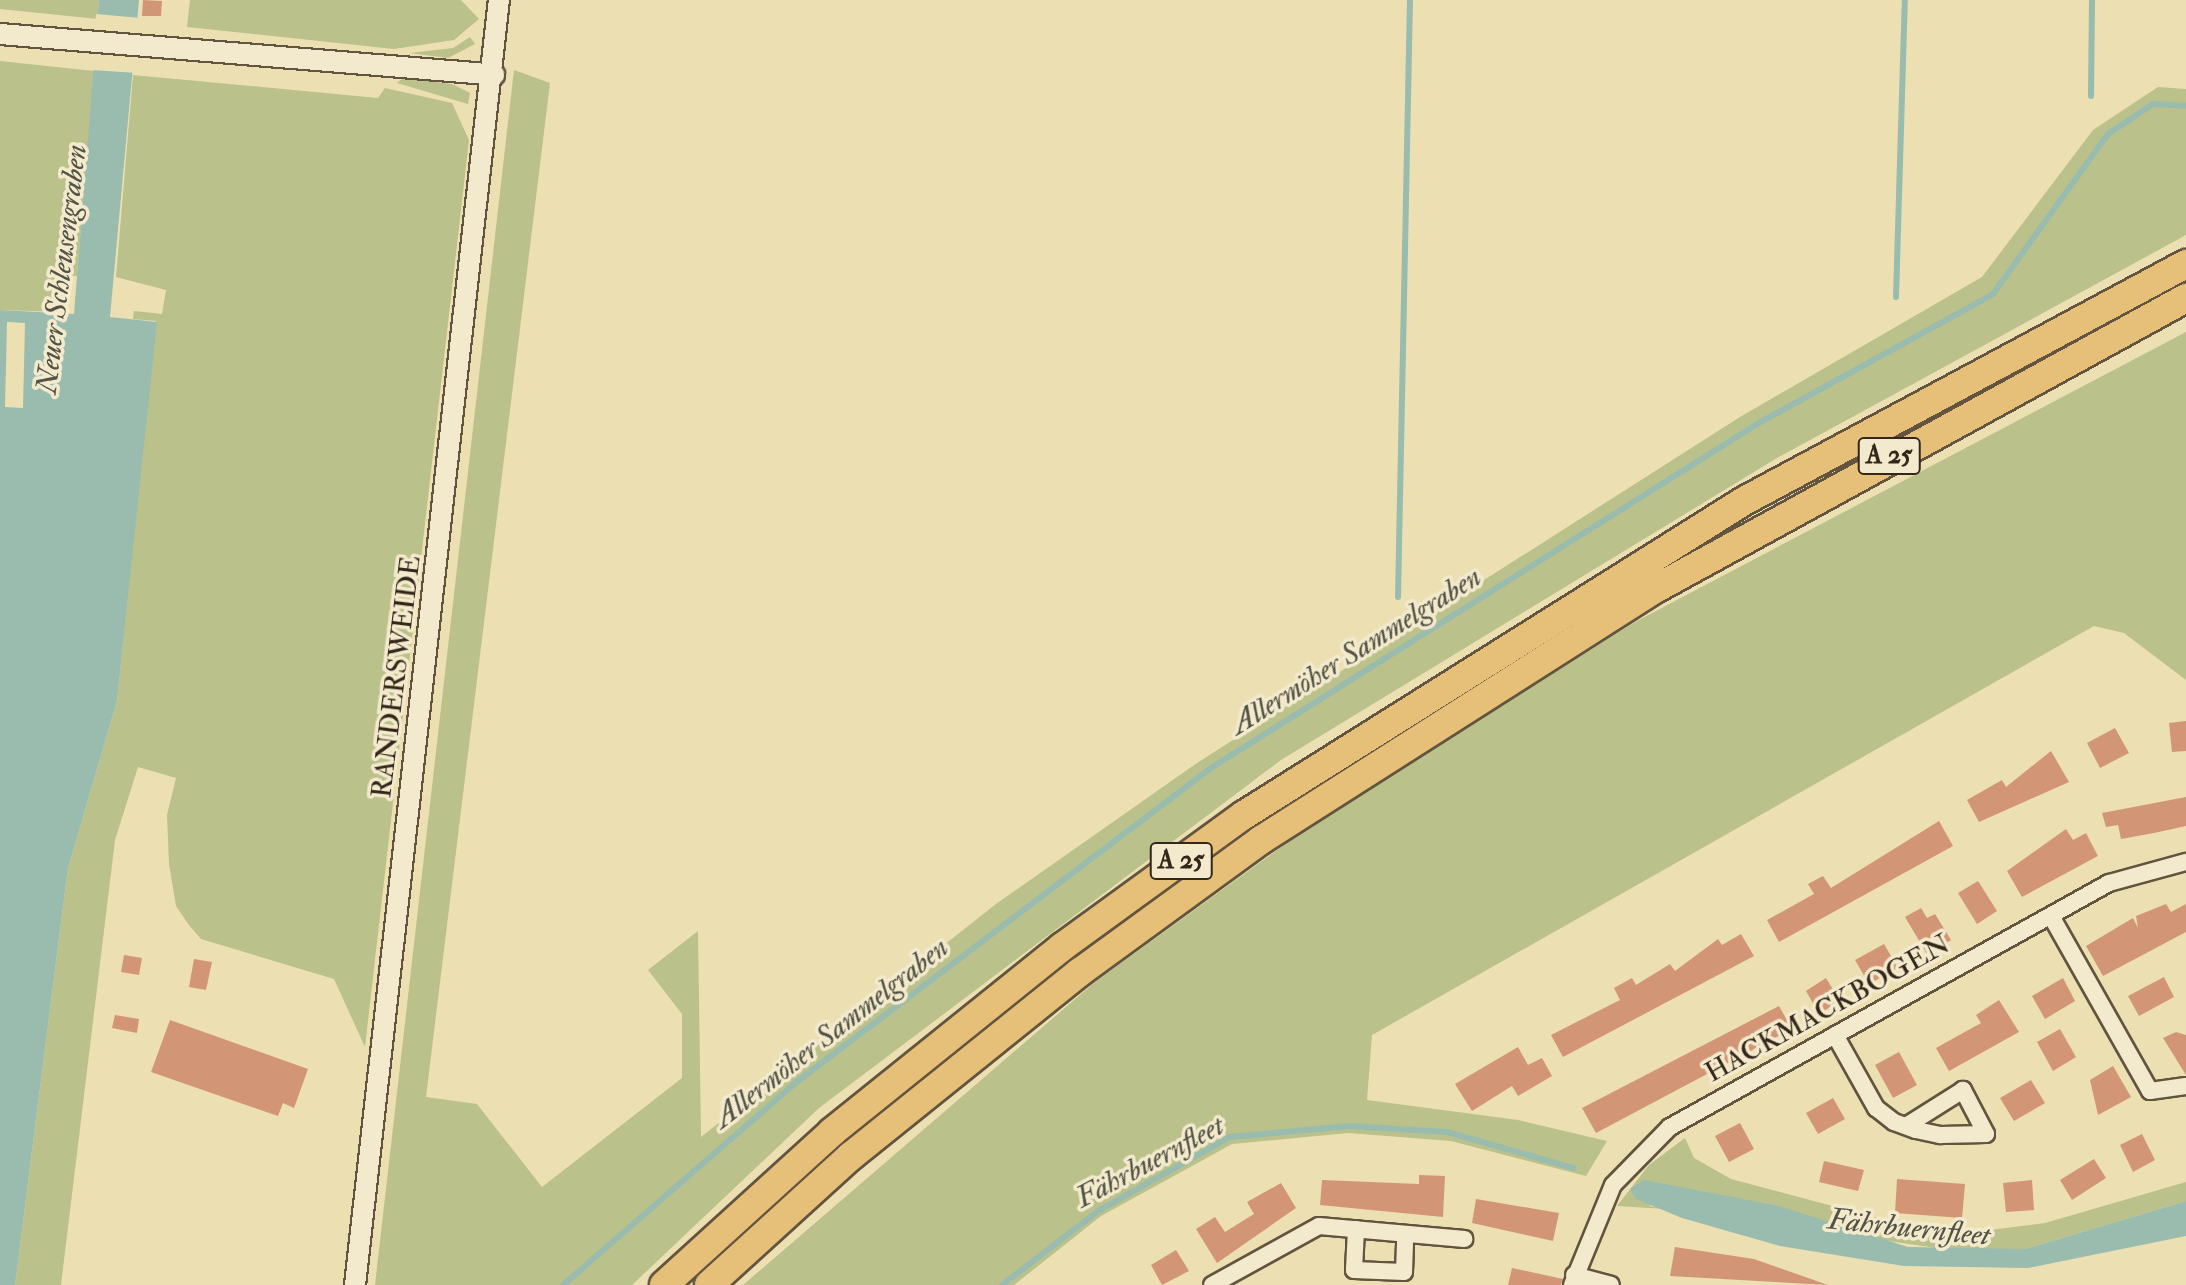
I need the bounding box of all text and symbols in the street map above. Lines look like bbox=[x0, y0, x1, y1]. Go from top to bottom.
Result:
water label: Neuer Schleusengraben bbox=[29, 142, 95, 396]
road number: A 25 bbox=[1857, 434, 1921, 478]
street label: RANDERSWEIDE bbox=[365, 554, 429, 800]
water label: Allermöher Sammelgraben bbox=[1224, 559, 1488, 743]
road number: A 25 bbox=[1149, 839, 1213, 883]
street label: HACKMACKBOGEN bbox=[1700, 928, 1956, 1090]
water label: Allermöher Sammelgraben bbox=[706, 930, 956, 1136]
water label: Fährbuernfleet bbox=[1070, 1108, 1230, 1216]
water label: Fährbuernfleet bbox=[1826, 1202, 1992, 1254]

